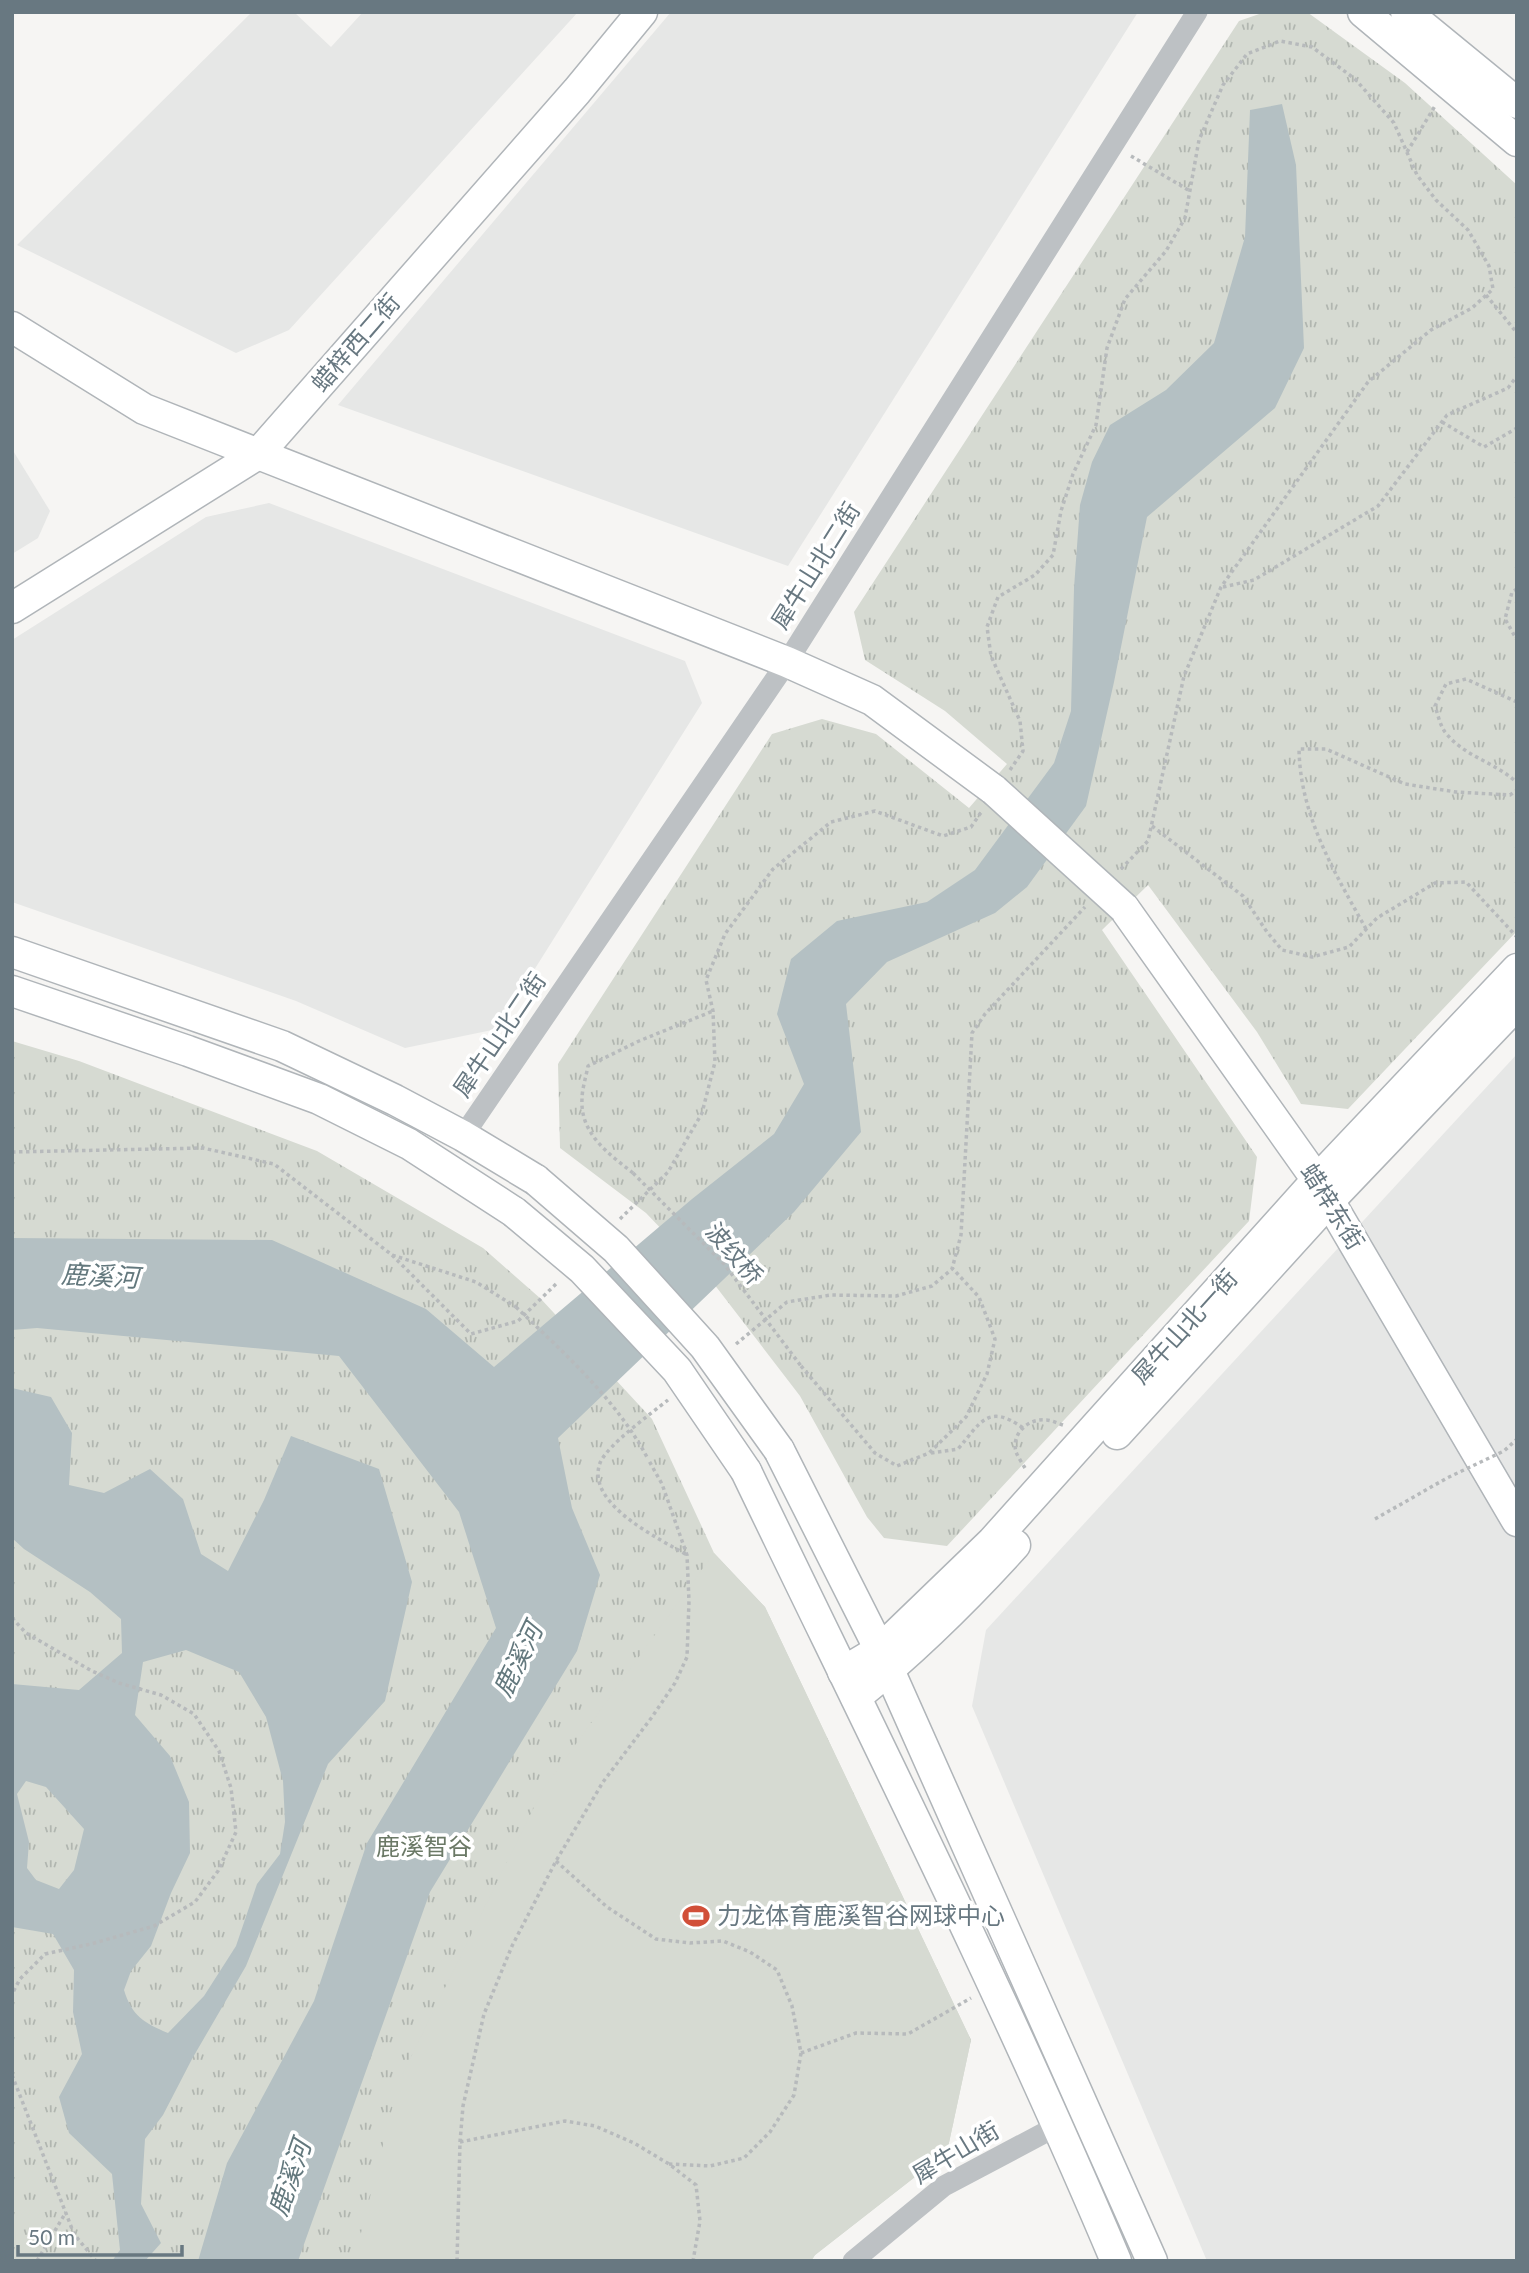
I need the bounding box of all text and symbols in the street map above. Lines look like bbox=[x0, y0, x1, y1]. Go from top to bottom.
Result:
street label: 蜡梓西二街 bbox=[305, 287, 405, 397]
street label: 犀牛山北二街 bbox=[764, 496, 865, 634]
street label: 犀牛山北二街 bbox=[446, 966, 551, 1102]
street label: 蜡梓东街 bbox=[1296, 1158, 1371, 1255]
street label: 波纹桥 bbox=[701, 1216, 770, 1290]
water label: 鹿溪河 bbox=[60, 1257, 145, 1293]
street label: 犀牛山北一街 bbox=[1125, 1263, 1243, 1389]
water label: 鹿溪河 bbox=[486, 1613, 551, 1702]
park label: 鹿溪智谷 bbox=[376, 1831, 472, 1860]
place label: 力龙体育鹿溪智谷网球中心 bbox=[717, 1900, 1005, 1929]
sports icon: 力龙体育鹿溪智谷网球中心 bbox=[681, 1901, 711, 1931]
street label: 犀牛山街 bbox=[907, 2115, 1004, 2189]
water label: 鹿溪河 bbox=[261, 2131, 319, 2220]
scale bar bbox=[18, 2214, 182, 2258]
text: 50 m bbox=[28, 2224, 75, 2249]

